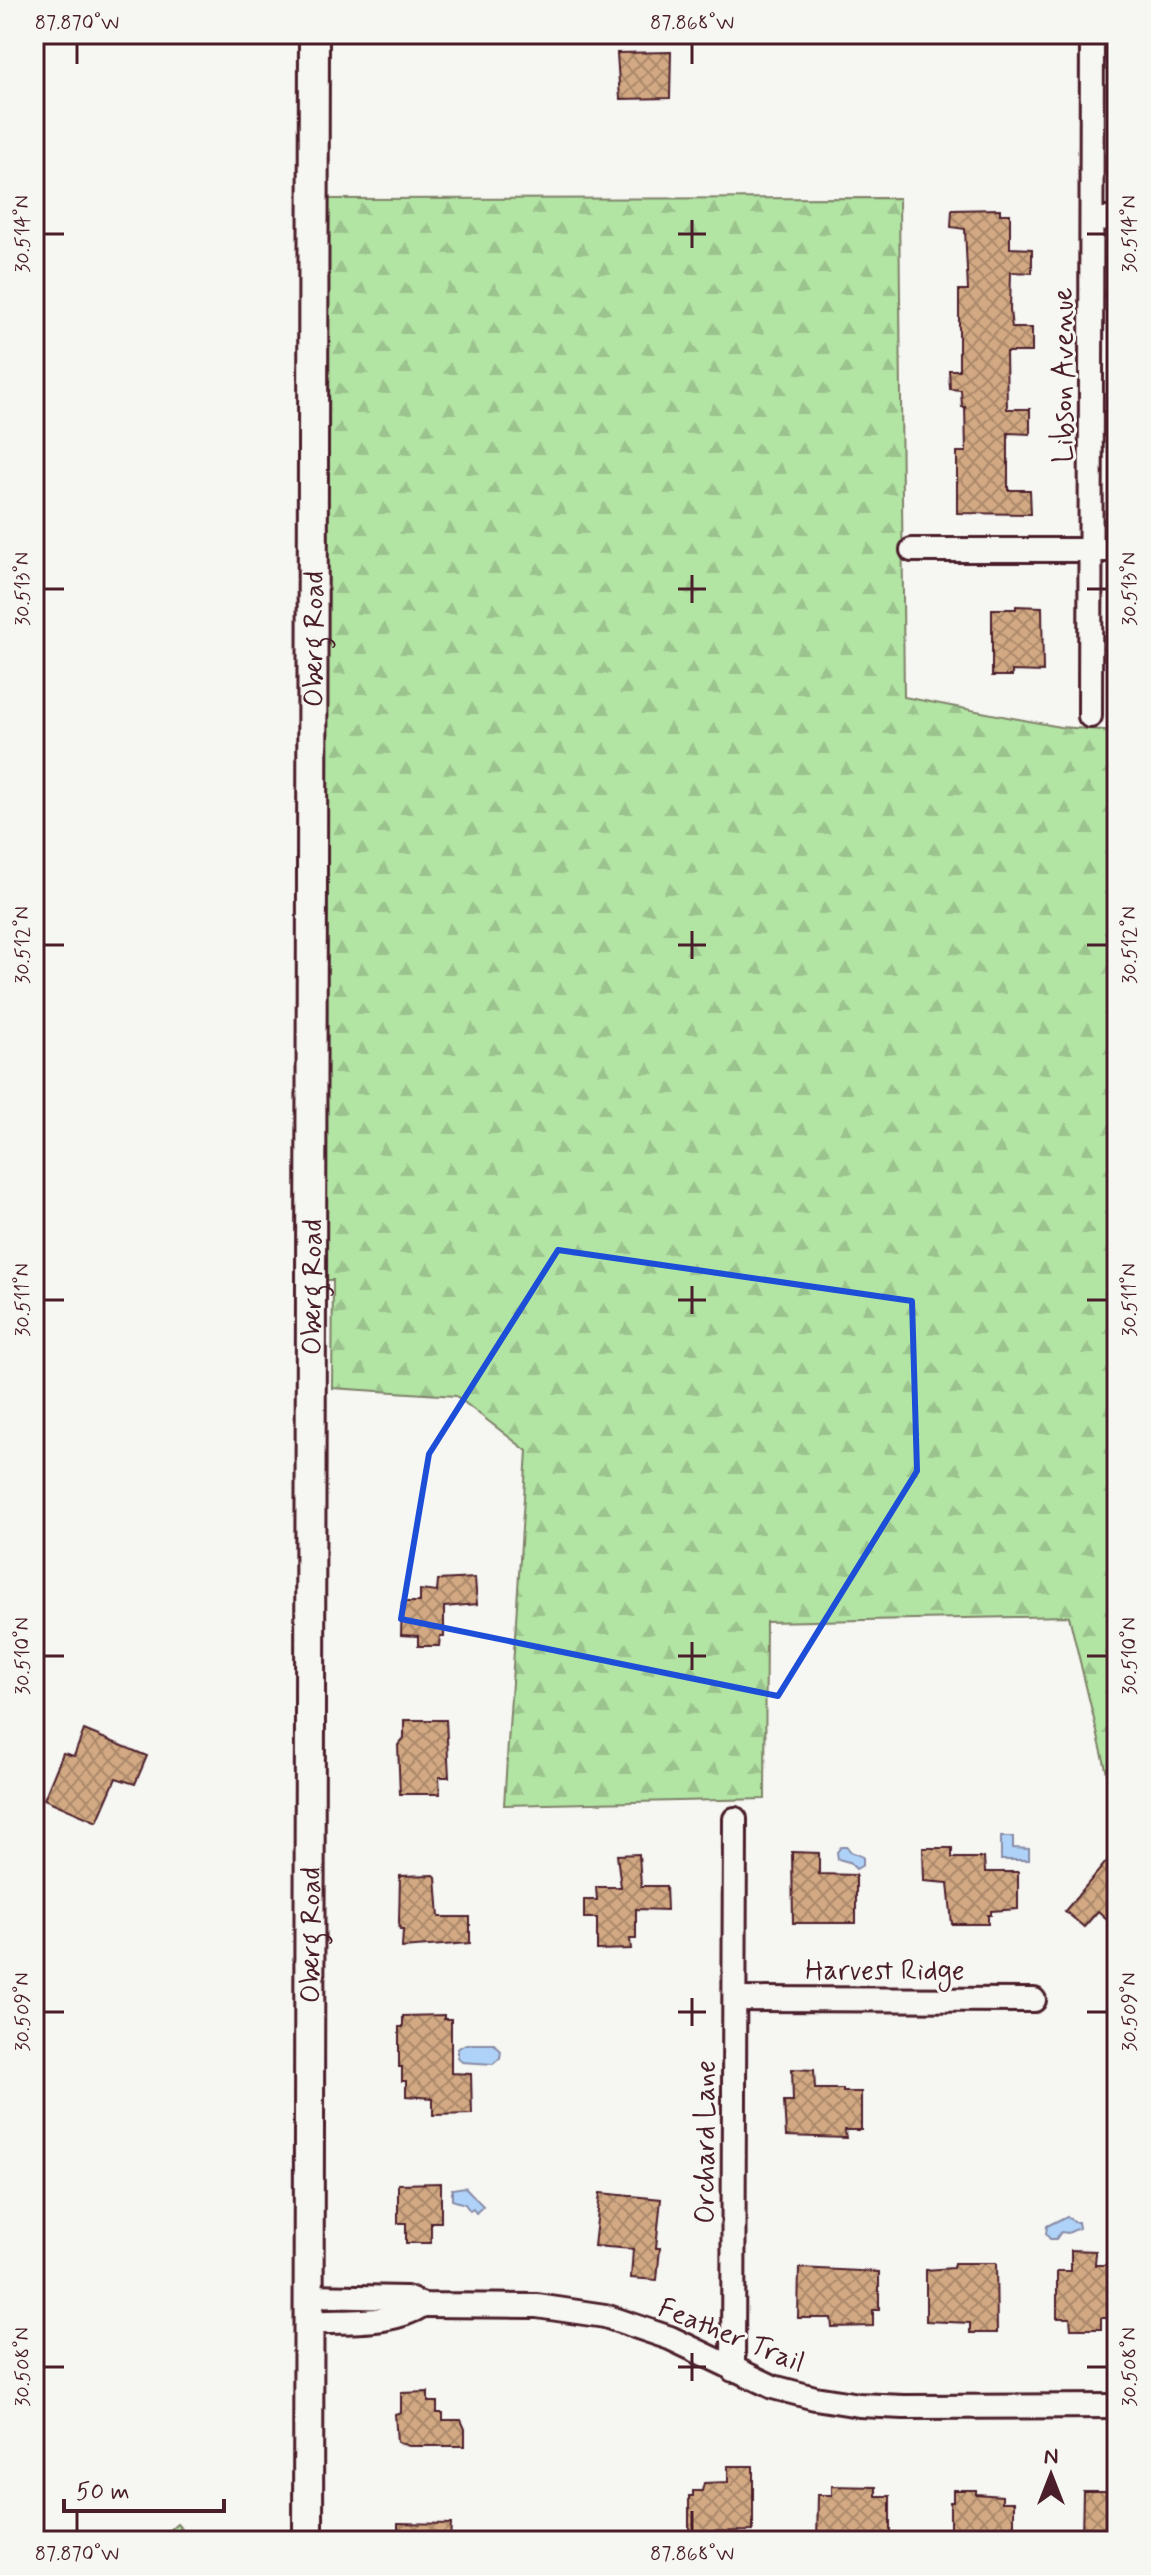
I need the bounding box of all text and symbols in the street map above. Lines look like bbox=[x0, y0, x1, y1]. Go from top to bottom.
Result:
text: 87.870°W bbox=[35, 10, 119, 37]
text: 87.868°W bbox=[650, 10, 734, 37]
text: 30.514°N bbox=[10, 195, 37, 273]
text: 30.514°N bbox=[1117, 195, 1144, 273]
street label: Libson Avenue bbox=[1046, 287, 1083, 463]
text: 30.513°N bbox=[10, 552, 37, 626]
text: 30.513°N bbox=[1117, 552, 1144, 626]
street label: Oberg Road bbox=[296, 571, 337, 707]
text: 30.512°N bbox=[10, 906, 37, 984]
text: 30.512°N bbox=[1117, 906, 1144, 984]
street label: Oberg Road bbox=[295, 1219, 335, 1355]
text: 30.511°N bbox=[10, 1263, 37, 1337]
text: 30.511°N bbox=[1117, 1263, 1144, 1337]
text: 30.510°N bbox=[10, 1617, 37, 1695]
text: 30.510°N bbox=[1117, 1617, 1144, 1695]
street label: Oberg Road bbox=[293, 1867, 333, 2003]
street label: Harvest Ridge bbox=[805, 1953, 965, 1992]
text: 30.509°N bbox=[10, 1972, 37, 2052]
text: 30.509°N bbox=[1117, 1972, 1144, 2052]
street label: Orchard Lane bbox=[688, 2060, 725, 2224]
street label: Feather Trail bbox=[652, 2290, 810, 2383]
text: 30.508°N bbox=[10, 2327, 37, 2407]
text: 30.508°N bbox=[1117, 2327, 1144, 2407]
north arrow bbox=[1011, 2435, 1091, 2515]
text: N bbox=[1044, 2443, 1058, 2471]
scale bar bbox=[64, 2463, 224, 2513]
text: 50 m bbox=[76, 2477, 130, 2508]
text: 87.870°W bbox=[35, 2541, 119, 2568]
text: 87.868°W bbox=[650, 2541, 734, 2568]

